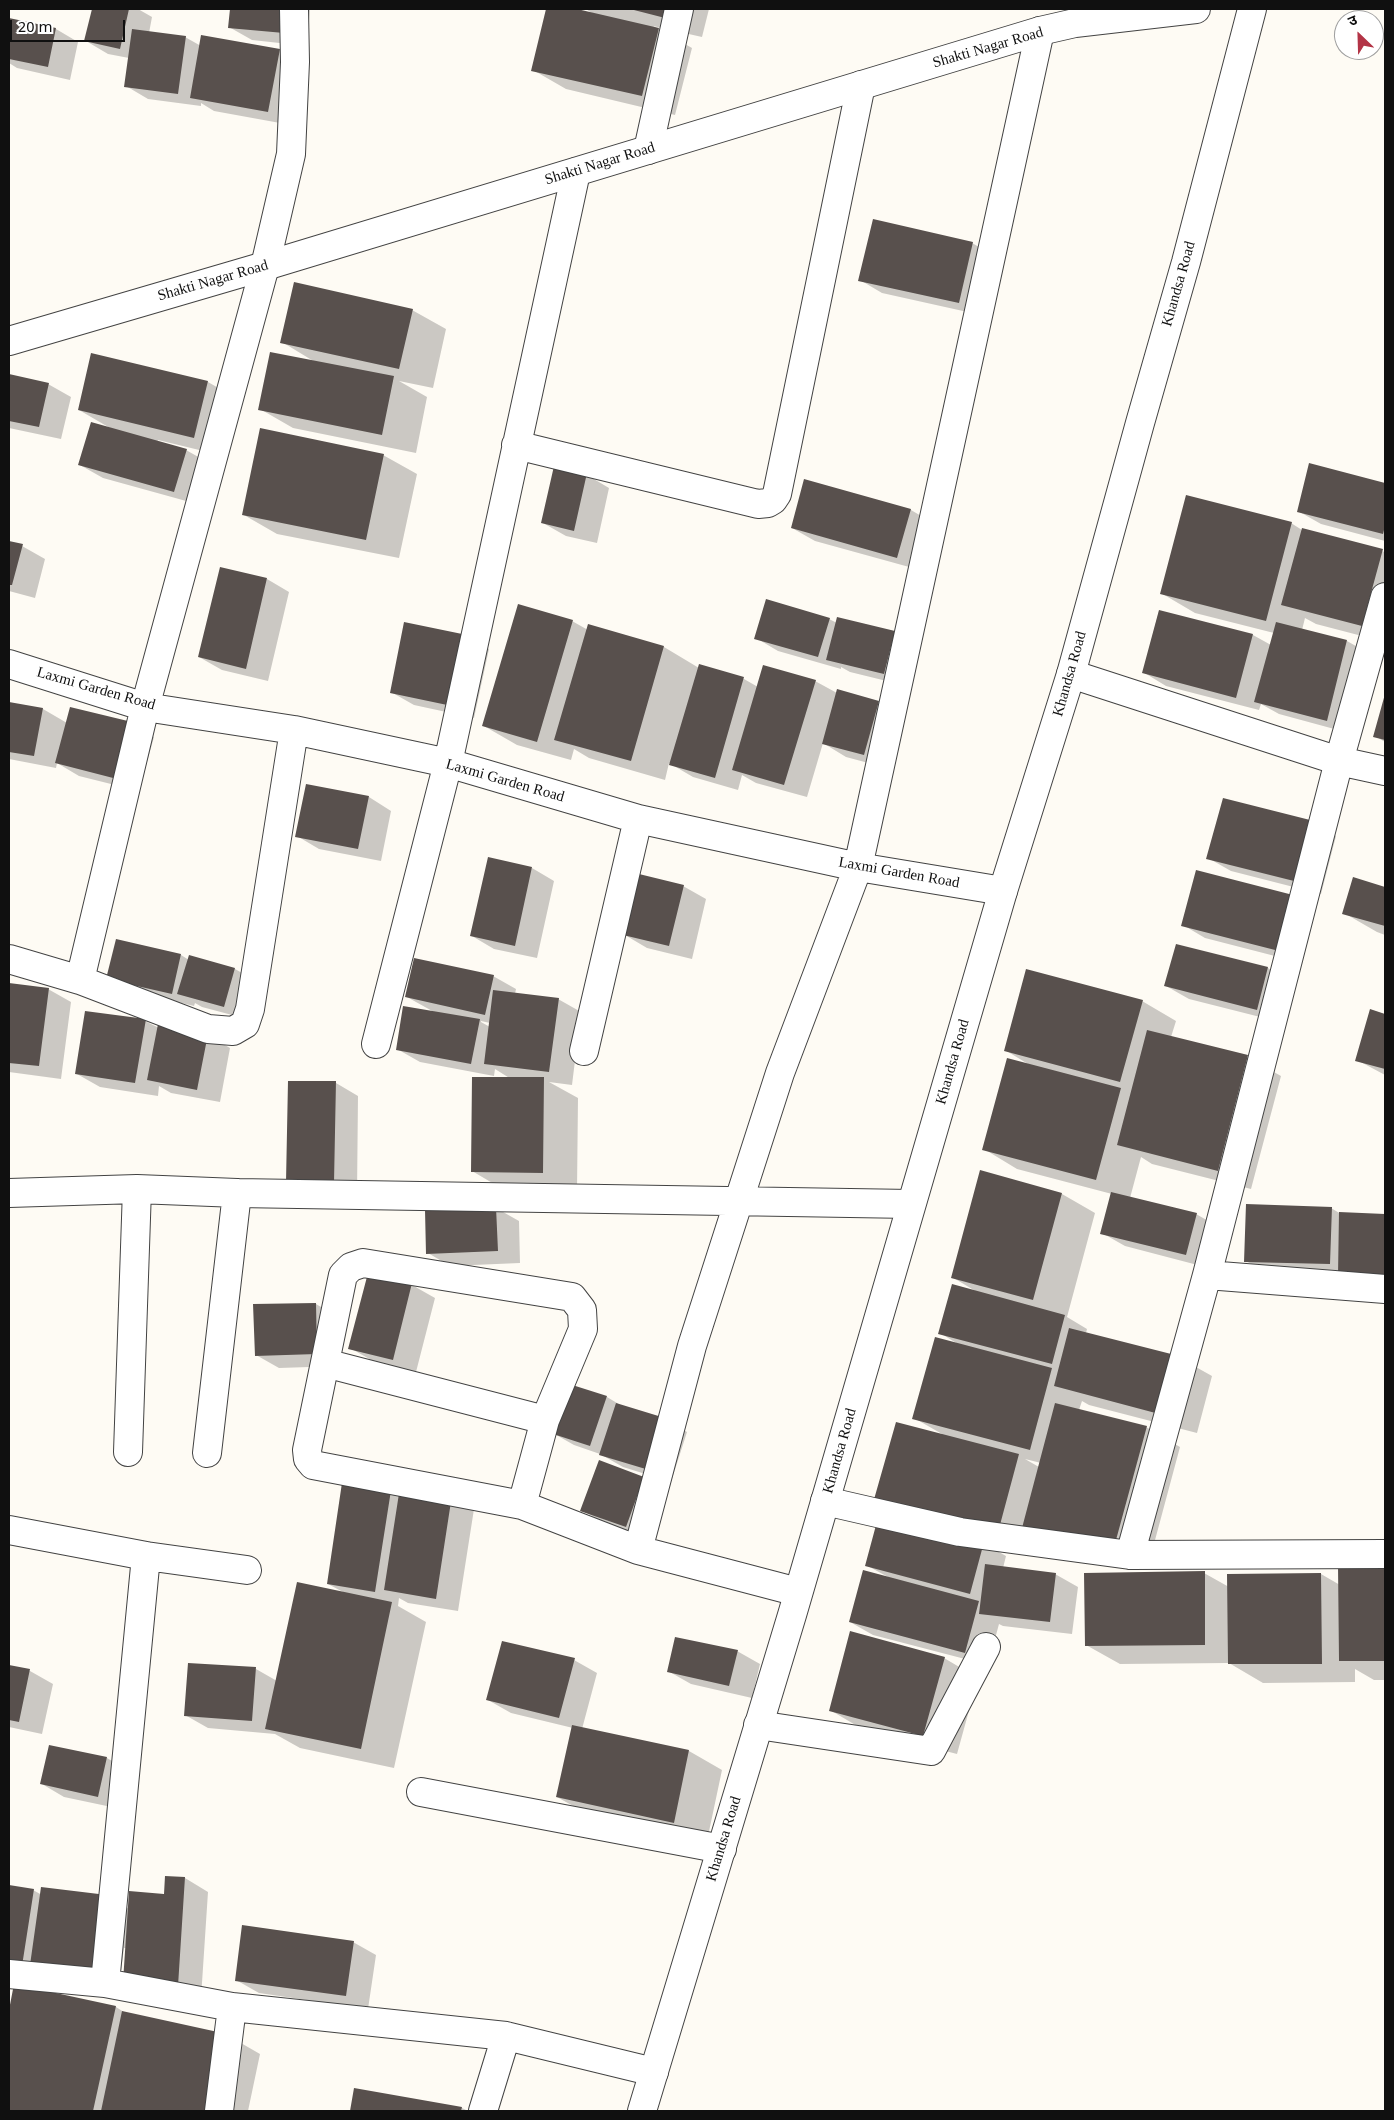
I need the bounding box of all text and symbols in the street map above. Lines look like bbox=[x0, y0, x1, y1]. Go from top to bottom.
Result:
scale bar bbox=[12, 10, 128, 42]
north arrow bbox=[1334, 10, 1384, 60]
text: उ bbox=[1345, 11, 1361, 32]
text: 20 m bbox=[18, 19, 52, 38]
street label: Shakti Nagar Road bbox=[923, 21, 1053, 75]
street label: Shakti Nagar Road bbox=[535, 136, 665, 192]
street label: Khandsa Road bbox=[1156, 233, 1202, 335]
street label: Shakti Nagar Road bbox=[148, 254, 278, 308]
street label: Khandsa Road bbox=[1047, 623, 1093, 725]
street label: Laxmi Garden Road bbox=[27, 661, 165, 717]
street label: Laxmi Garden Road bbox=[436, 753, 574, 809]
street label: Laxmi Garden Road bbox=[829, 852, 969, 894]
street label: Khandsa Road bbox=[930, 1011, 976, 1113]
street label: Khandsa Road bbox=[817, 1400, 863, 1502]
street label: Khandsa Road bbox=[701, 1788, 747, 1890]

